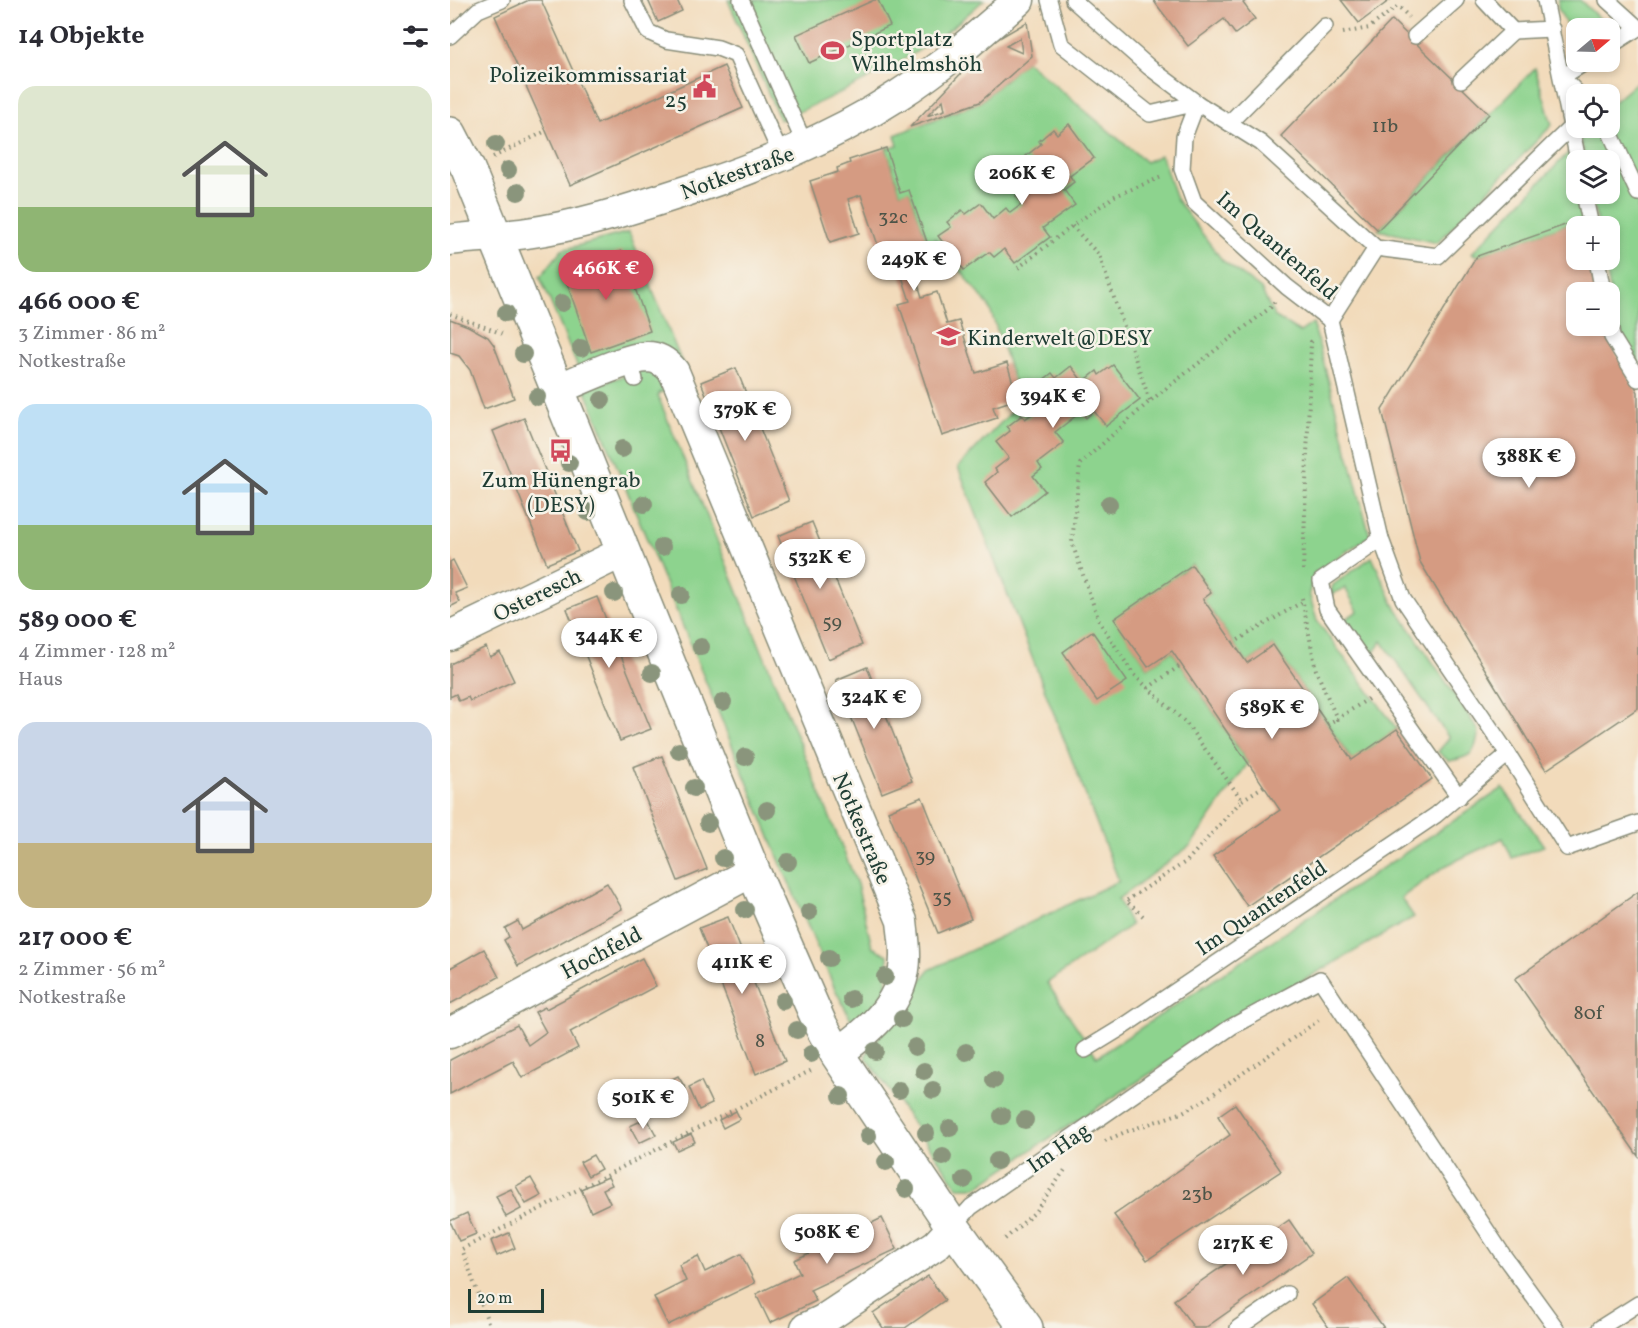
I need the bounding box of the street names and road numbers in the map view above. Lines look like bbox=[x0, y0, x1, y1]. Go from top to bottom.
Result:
street label: Notkestraße bbox=[677, 139, 799, 209]
street label: Im Quantenfeld bbox=[1209, 185, 1344, 309]
street label: Osteresch bbox=[489, 562, 588, 631]
street label: Notkestraße bbox=[823, 768, 898, 890]
street label: Im Quantenfeld bbox=[1191, 854, 1334, 964]
street label: Hochfeld bbox=[556, 920, 648, 988]
street label: Im Hag bbox=[1022, 1116, 1097, 1182]

